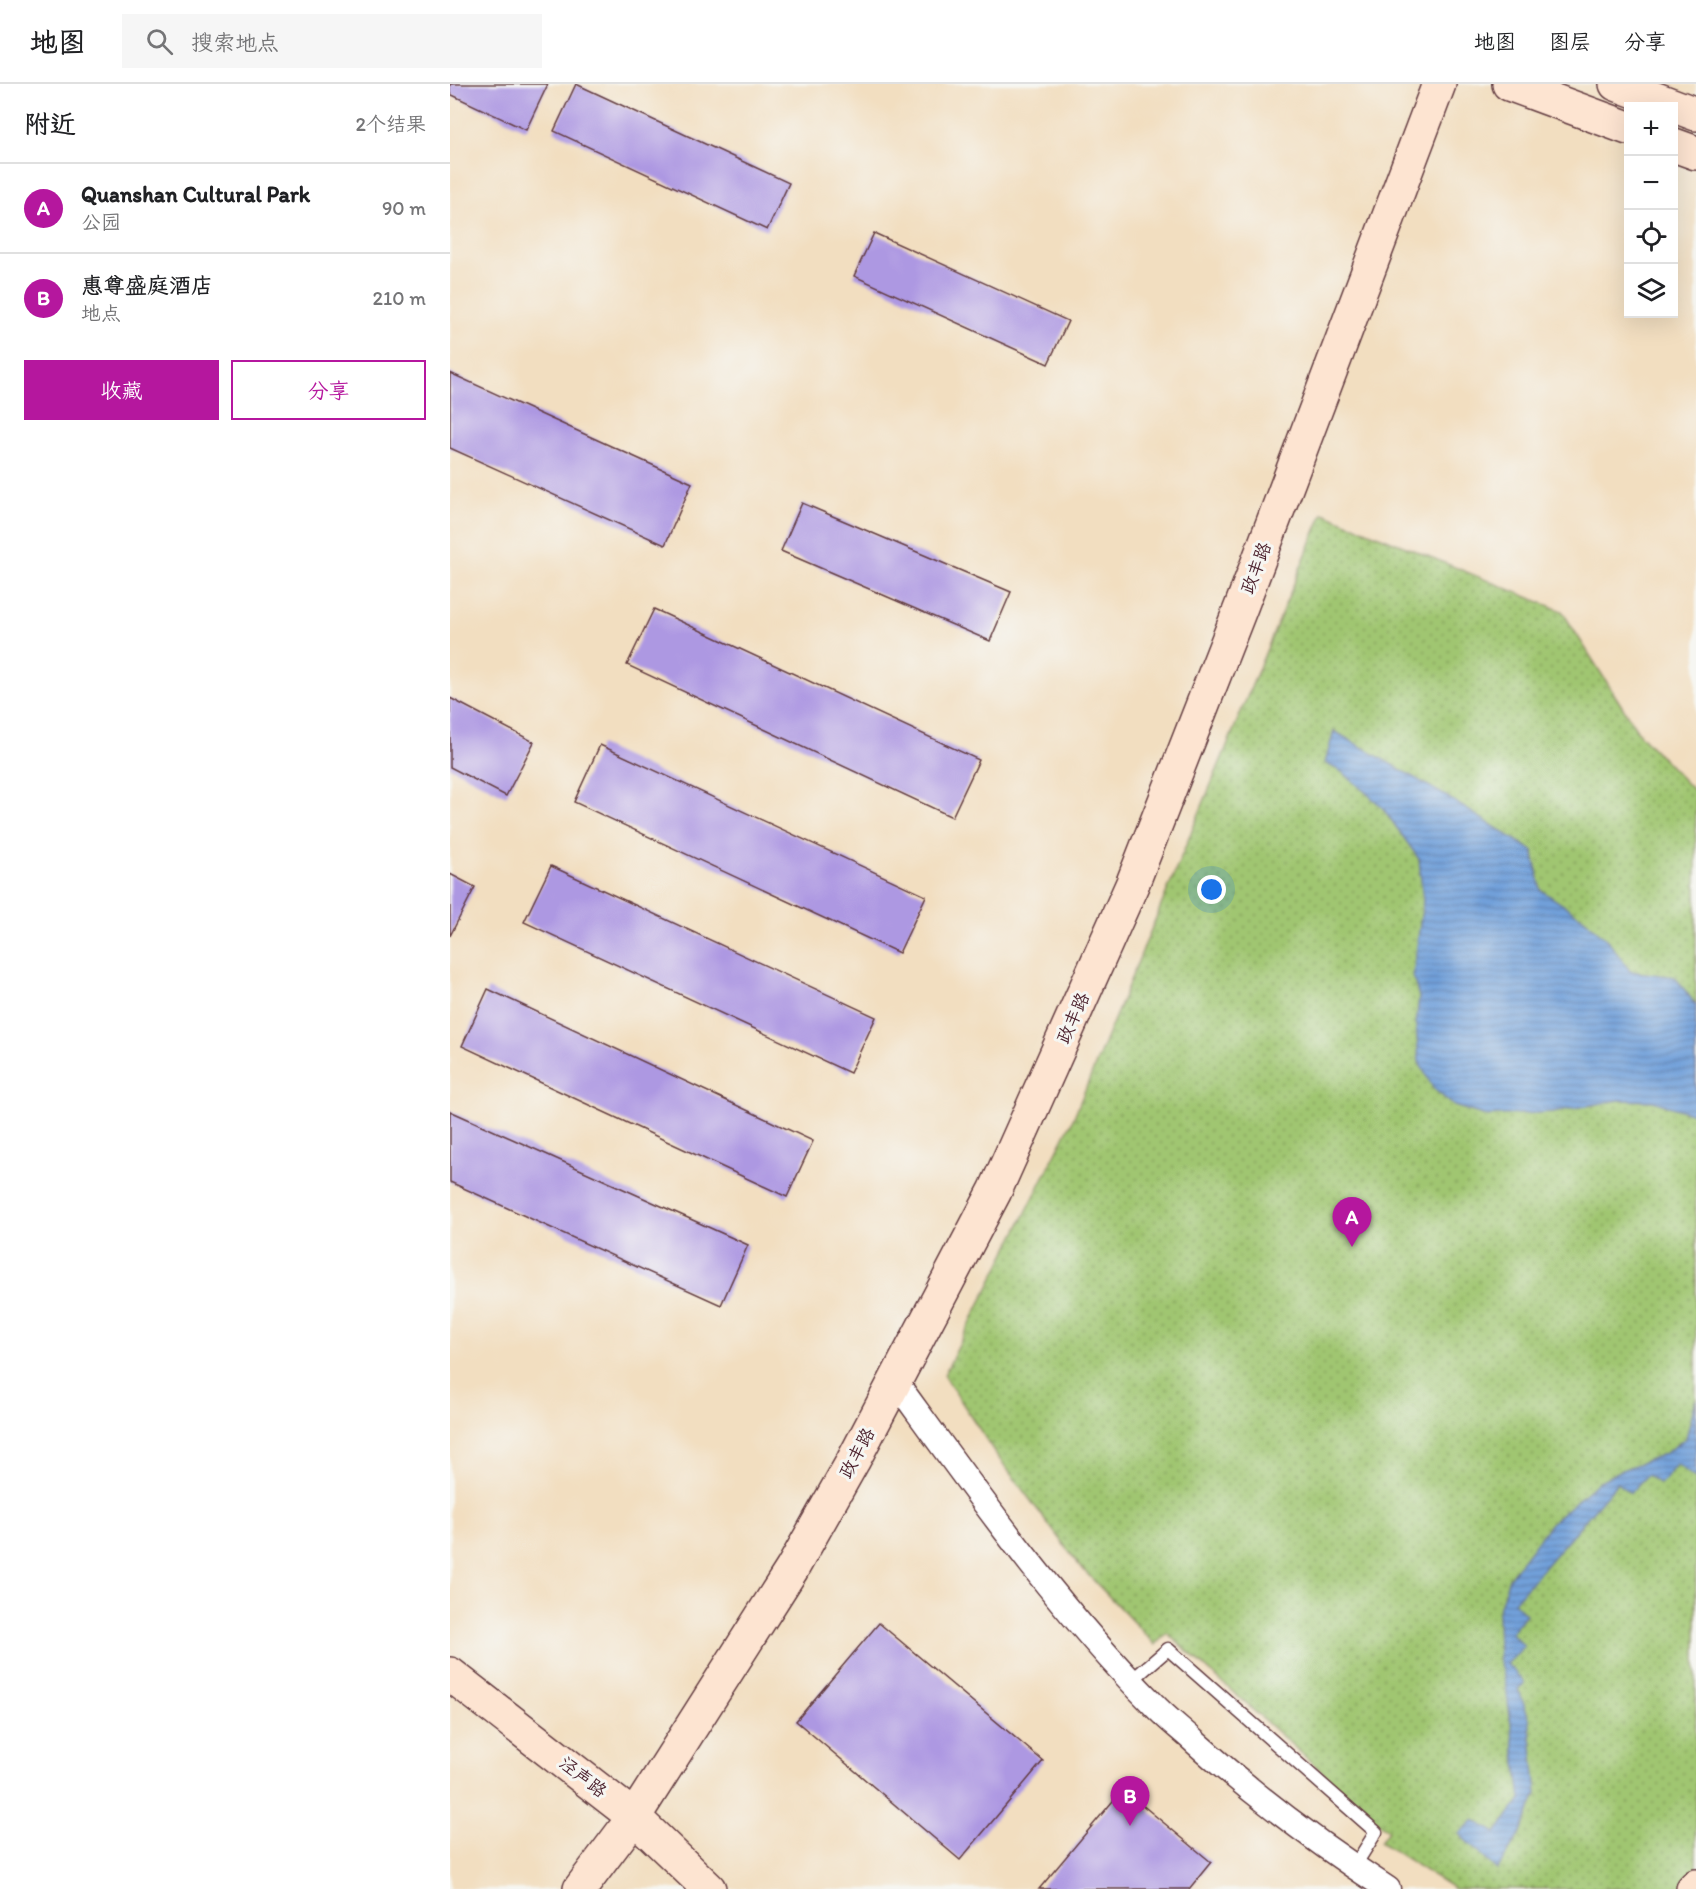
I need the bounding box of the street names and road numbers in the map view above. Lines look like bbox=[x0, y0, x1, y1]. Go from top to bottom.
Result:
street label: 政丰路 bbox=[1236, 539, 1276, 597]
street label: 政丰路 bbox=[1052, 989, 1094, 1047]
street label: 政丰路 bbox=[835, 1424, 879, 1482]
street label: 泾声路 bbox=[555, 1752, 611, 1802]

